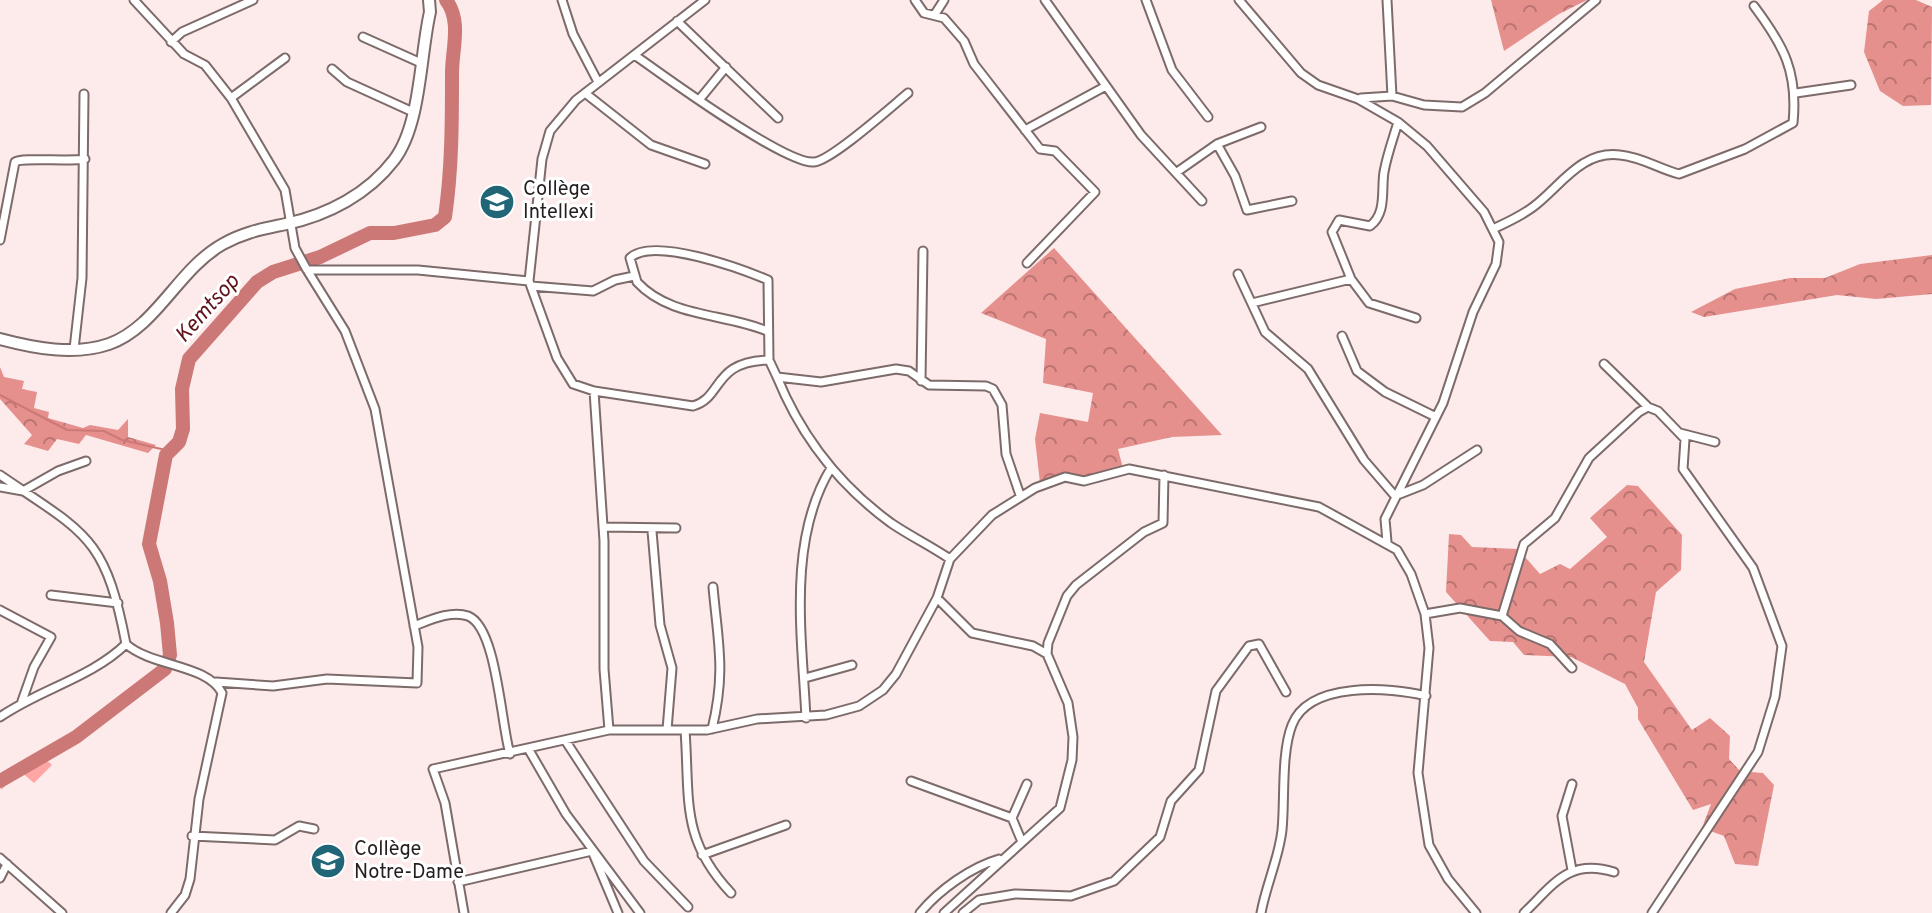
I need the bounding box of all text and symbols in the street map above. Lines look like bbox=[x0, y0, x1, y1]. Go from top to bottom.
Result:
place label: Collège Intellexi bbox=[523, 177, 594, 226]
school or university icon: Collège Intellexi bbox=[478, 183, 516, 221]
water label: Kemtsop bbox=[170, 268, 247, 349]
place label: Collège Notre-Dame bbox=[354, 837, 464, 886]
school or university icon: Collège Notre-Dame bbox=[309, 842, 347, 880]

